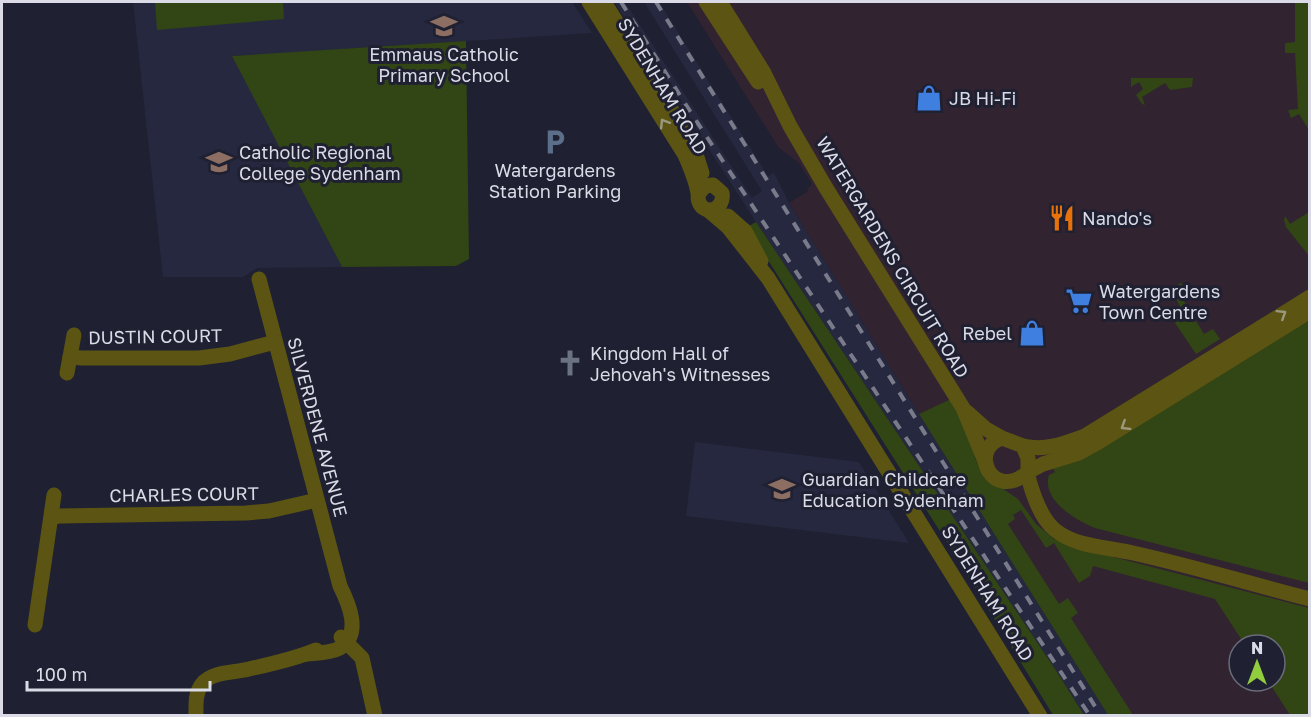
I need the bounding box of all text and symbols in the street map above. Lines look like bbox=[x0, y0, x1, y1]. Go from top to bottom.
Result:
school or university icon: Emmaus Catholic Primary School bbox=[429, 11, 459, 41]
street label: SYDENHAM ROAD bbox=[614, 14, 712, 158]
place label: Emmaus Catholic Primary School bbox=[369, 43, 519, 86]
shop icon: JB Hi-Fi bbox=[914, 83, 944, 113]
place label: JB Hi-Fi bbox=[949, 87, 1016, 109]
one-way arrow bbox=[660, 119, 672, 129]
parking icon: Watergardens Station Parking bbox=[540, 127, 570, 157]
street label: WATERGARDENS CIRCUIT ROAD bbox=[812, 132, 974, 382]
place label: Catholic Regional College Sydenham bbox=[239, 141, 401, 184]
school or university icon: Catholic Regional College Sydenham bbox=[204, 147, 234, 177]
place label: Watergardens Station Parking bbox=[489, 159, 621, 202]
restaurant icon: Nando's bbox=[1047, 203, 1077, 233]
place label: Nando's bbox=[1082, 207, 1152, 229]
place label: Watergardens Town Centre bbox=[1099, 280, 1220, 323]
supermarket icon: Watergardens Town Centre bbox=[1064, 286, 1094, 316]
one-way arrow bbox=[1276, 310, 1286, 322]
shop icon: Rebel bbox=[1017, 318, 1047, 348]
place label: Rebel bbox=[962, 322, 1012, 344]
street label: DUSTIN COURT bbox=[88, 324, 222, 348]
street label: SILVERDENE AVENUE bbox=[283, 335, 353, 519]
place label: Kingdom Hall of Jehovah's Witnesses bbox=[590, 342, 770, 385]
church icon: Kingdom Hall of Jehovah's Witnesses bbox=[555, 348, 585, 378]
one-way arrow bbox=[1121, 419, 1131, 431]
place label: Guardian Childcare Education Sydenham bbox=[802, 468, 984, 511]
school or university icon: Guardian Childcare Education Sydenham bbox=[767, 474, 797, 504]
street label: CHARLES COURT bbox=[109, 482, 259, 506]
street label: SYDENHAM ROAD bbox=[937, 521, 1039, 665]
north arrow bbox=[1227, 633, 1287, 693]
text: N bbox=[1251, 638, 1263, 658]
scale bar bbox=[27, 654, 210, 692]
text: 100 m bbox=[36, 663, 87, 685]

